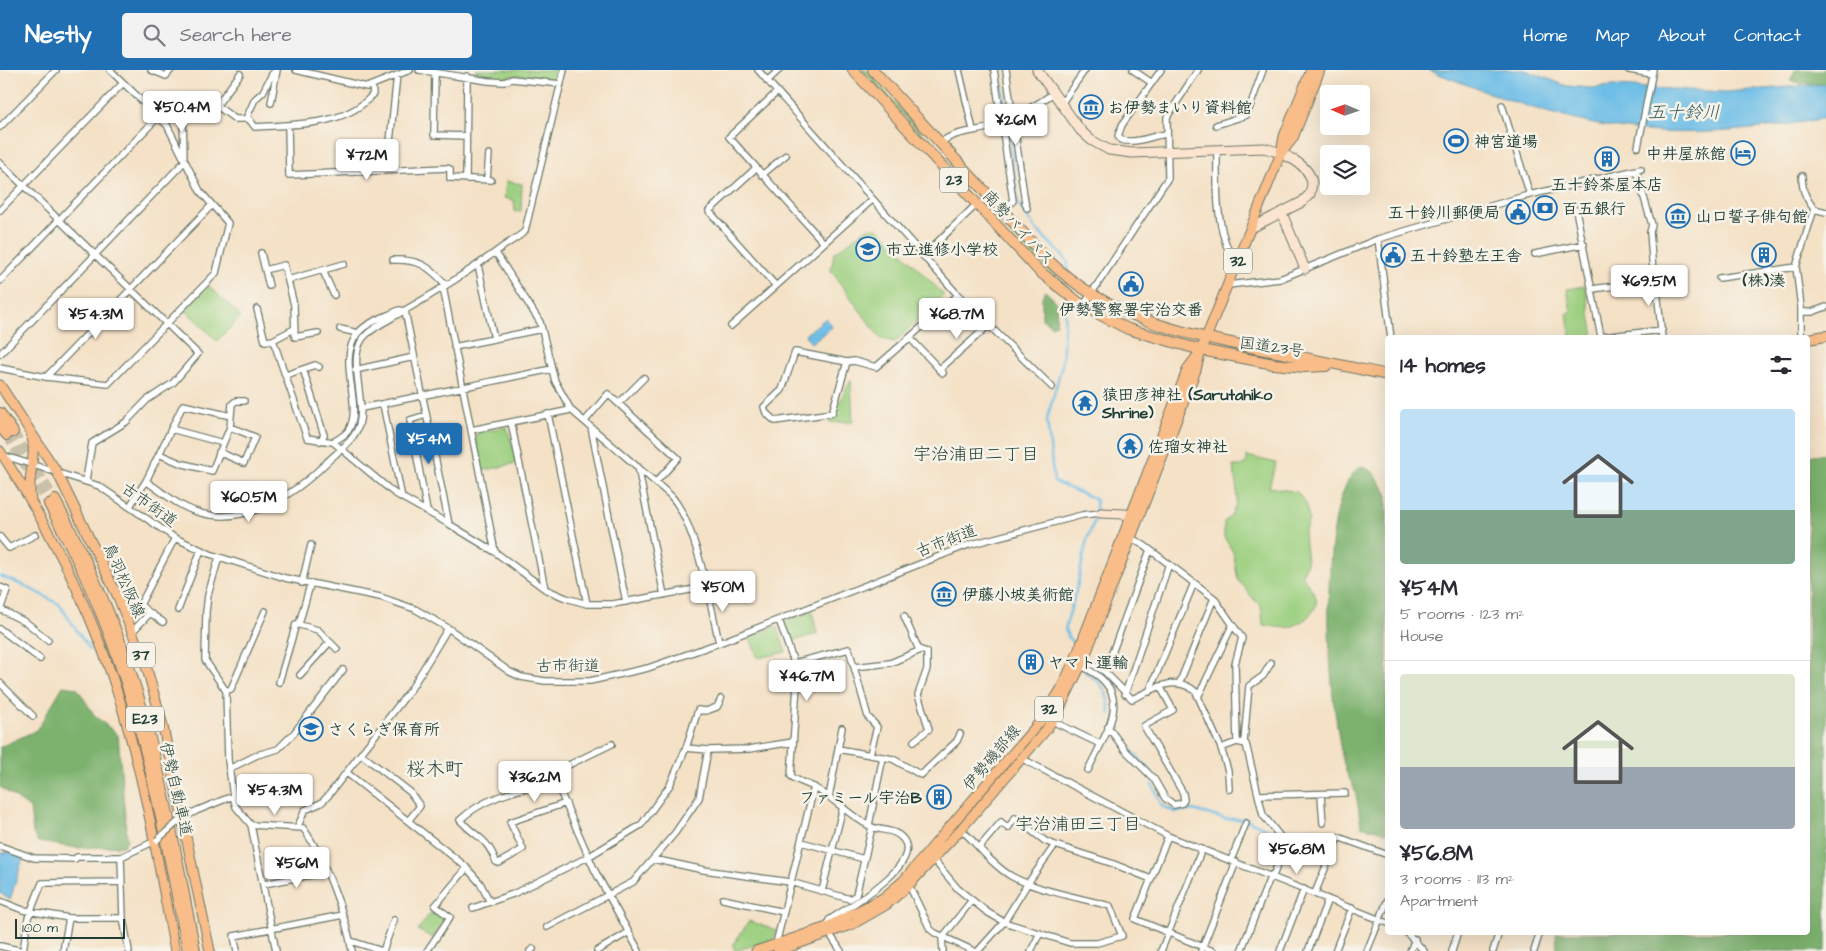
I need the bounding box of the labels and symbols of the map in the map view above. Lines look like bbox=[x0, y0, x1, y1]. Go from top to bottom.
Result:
north arrow bbox=[1320, 85, 1370, 135]
pin: ¥50.4M bbox=[141, 90, 223, 133]
museum icon: お伊勢まいり資料館 bbox=[1078, 94, 1104, 120]
place label: お伊勢まいり資料館 bbox=[1108, 97, 1252, 119]
water label: 五十鈴川 bbox=[1648, 100, 1720, 125]
pin: ¥26M bbox=[986, 104, 1046, 146]
sports icon: 神宮道場 bbox=[1443, 128, 1469, 154]
place label: 神宮道場 bbox=[1474, 131, 1538, 153]
pin: ¥72M bbox=[337, 138, 397, 181]
hotel icon: 中井屋旅館 bbox=[1730, 140, 1756, 166]
place label: 中井屋旅館 bbox=[1646, 143, 1726, 165]
building icon: 五十鈴茶屋本店 bbox=[1594, 146, 1620, 172]
road number: 23 bbox=[940, 168, 968, 192]
place label: 五十鈴茶屋本店 bbox=[1551, 174, 1663, 196]
street label: 南勢バイパス bbox=[978, 185, 1059, 270]
bank icon: 百五銀行 bbox=[1532, 195, 1558, 221]
place label: 百五銀行 bbox=[1562, 198, 1626, 220]
public building icon: 五十鈴川郵便局 bbox=[1505, 199, 1531, 225]
place label: 五十鈴川郵便局 bbox=[1388, 202, 1500, 224]
museum icon: 山口誓子俳句館 bbox=[1665, 203, 1691, 229]
place label: 山口誓子俳句館 bbox=[1696, 206, 1808, 228]
school or university icon: 市立進修小学校 bbox=[855, 236, 881, 262]
place label: 市立進修小学校 bbox=[886, 239, 998, 261]
public building icon: 五十鈴塾左王舎 bbox=[1380, 242, 1406, 268]
building icon: (株)湊 bbox=[1751, 242, 1777, 268]
place label: 五十鈴塾左王舎 bbox=[1410, 245, 1522, 267]
road number: 32 bbox=[1224, 248, 1252, 274]
pin: ¥69.5M bbox=[1608, 264, 1690, 307]
place label: (株)湊 bbox=[1742, 270, 1785, 292]
public building icon: 伊勢警察署宇治交番 bbox=[1118, 271, 1144, 297]
pin: ¥54.3M bbox=[55, 298, 137, 340]
pin: ¥68.7M bbox=[916, 298, 998, 340]
place label: 伊勢警察署宇治交番 bbox=[1059, 299, 1203, 321]
street label: 国道23号 bbox=[1238, 332, 1306, 362]
place label: 猿田彦神社 (Sarutahiko Shrine) bbox=[1101, 384, 1273, 424]
temple icon: 猿田彦神社 (Sarutahiko Shrine) bbox=[1072, 390, 1098, 416]
pin: ¥54M bbox=[399, 422, 459, 465]
temple icon: 佐瑠女神社 bbox=[1117, 433, 1143, 459]
place label: 佐瑠女神社 bbox=[1148, 436, 1228, 458]
district label: 宇治浦田二丁目 bbox=[913, 442, 1039, 467]
street label: 古市街道 bbox=[117, 477, 182, 533]
pin: ¥60.5M bbox=[208, 480, 290, 523]
street label: 古市街道 bbox=[913, 519, 980, 563]
street label: 鳥羽松阪線 bbox=[98, 539, 150, 621]
pin: ¥50M bbox=[693, 570, 753, 613]
museum icon: 伊藤小坡美術館 bbox=[931, 581, 957, 607]
place label: 伊藤小坡美術館 bbox=[962, 584, 1074, 606]
road number: 37 bbox=[127, 642, 155, 668]
building icon: ヤマト運輸 bbox=[1018, 649, 1044, 675]
place label: ヤマト運輸 bbox=[1048, 652, 1129, 674]
street label: 古市街道 bbox=[536, 655, 600, 677]
pin: ¥46.7M bbox=[766, 660, 848, 702]
road number: 32 bbox=[1035, 696, 1063, 722]
road number: E23 bbox=[126, 706, 164, 732]
school or university icon: さくらぎ保育所 bbox=[298, 716, 324, 742]
place label: さくらぎ保育所 bbox=[328, 719, 440, 741]
street label: 伊勢磯部線 bbox=[958, 720, 1026, 795]
street label: 伊勢自動車道 bbox=[155, 740, 198, 838]
district label: 桜木町 bbox=[406, 756, 464, 783]
pin: ¥36.2M bbox=[494, 760, 576, 803]
pin: ¥54.3M bbox=[234, 774, 316, 816]
building icon: ファミール宇治B bbox=[926, 784, 952, 810]
place label: ファミール宇治B bbox=[799, 787, 923, 809]
district label: 宇治浦田三丁目 bbox=[1015, 812, 1141, 837]
pin: ¥56.8M bbox=[1256, 832, 1338, 875]
pin: ¥56M bbox=[267, 846, 327, 889]
scale bar bbox=[15, 916, 125, 939]

